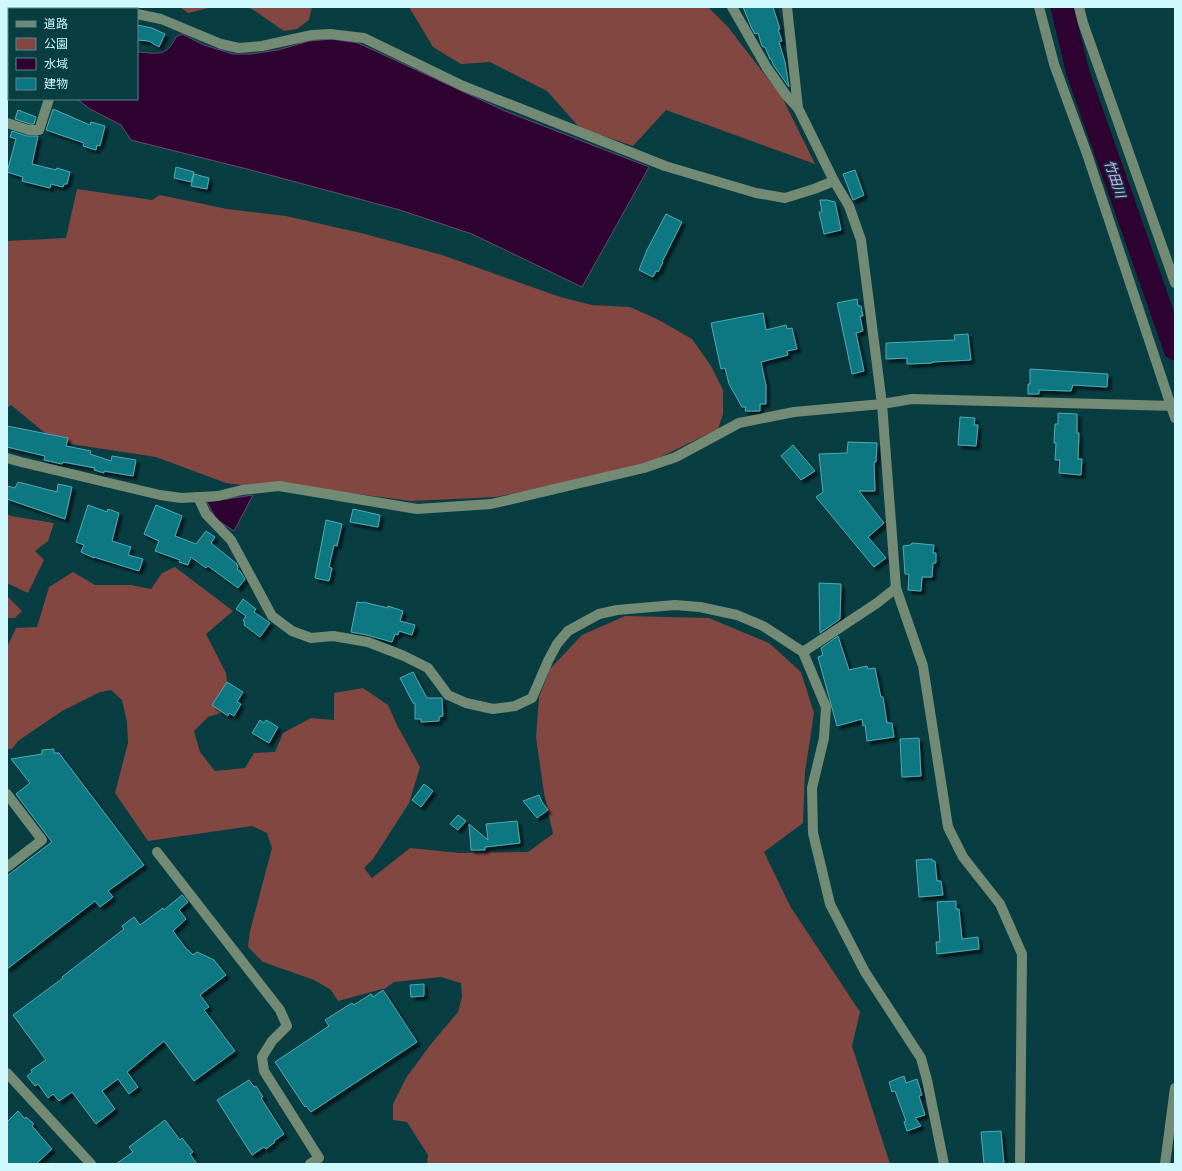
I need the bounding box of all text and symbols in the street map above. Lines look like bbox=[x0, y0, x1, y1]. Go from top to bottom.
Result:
legend bbox=[8, 8, 138, 100]
text: 道路 bbox=[44, 17, 68, 31]
text: 公園 bbox=[44, 37, 68, 51]
text: 水域 bbox=[44, 57, 68, 71]
text: 建物 bbox=[44, 77, 68, 91]
water label: 竹田川 bbox=[1102, 158, 1129, 202]

